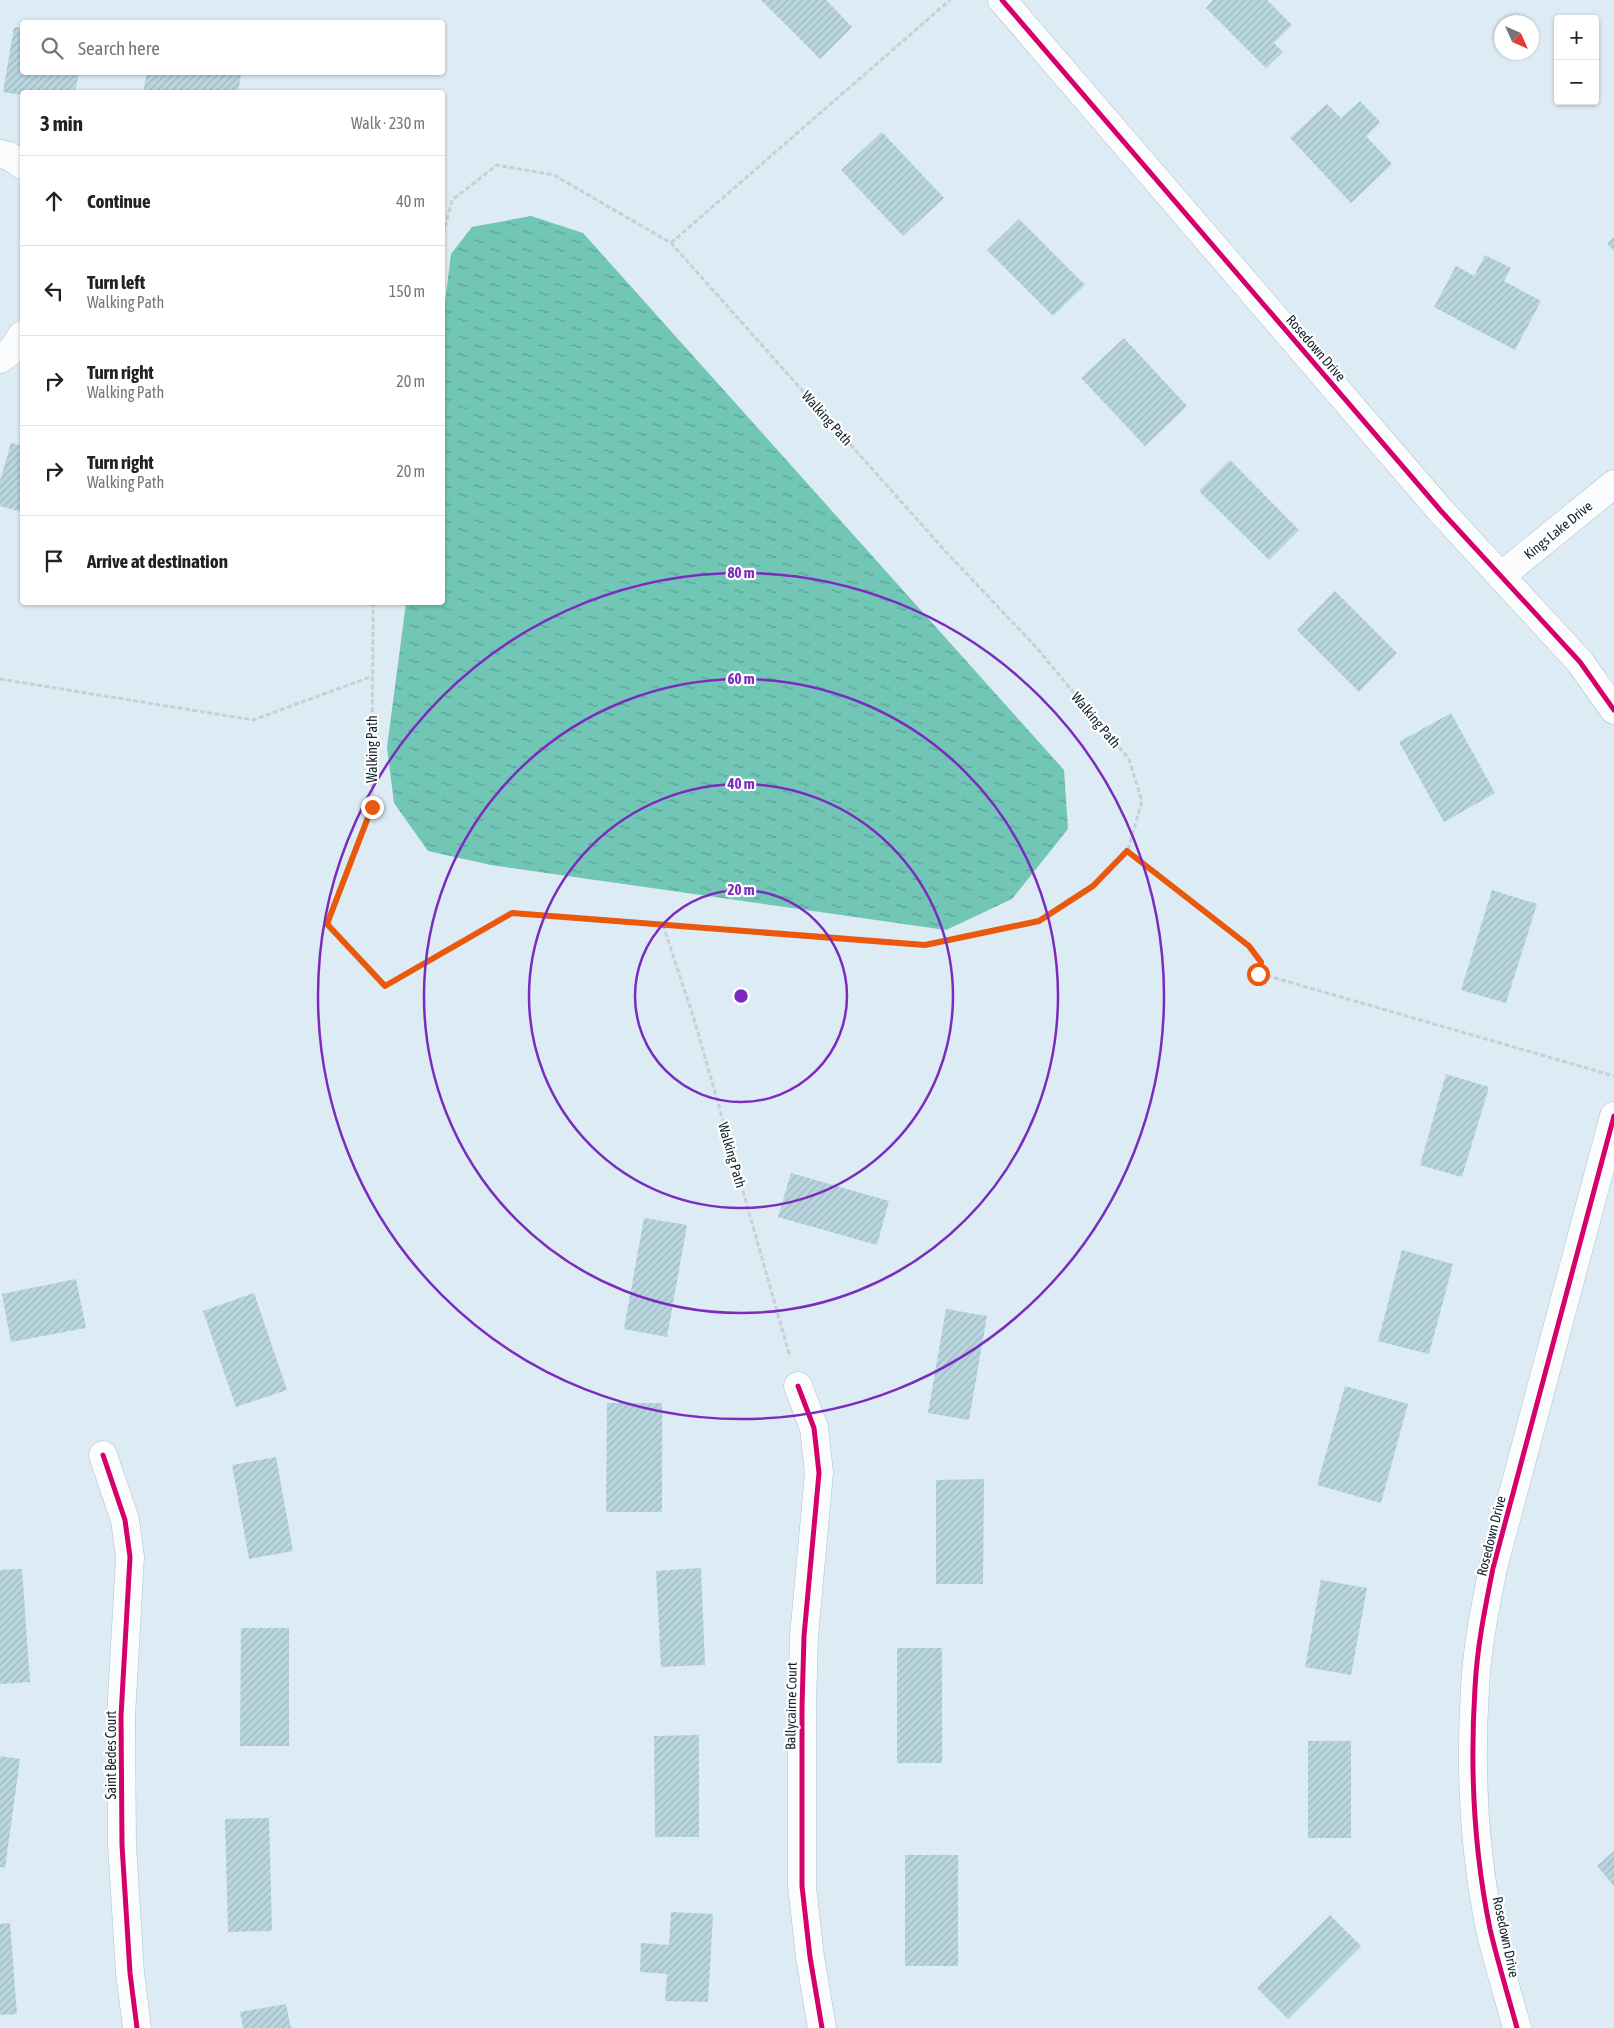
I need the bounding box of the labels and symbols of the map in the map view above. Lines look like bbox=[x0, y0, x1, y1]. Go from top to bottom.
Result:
north arrow bbox=[1494, 15, 1539, 60]
street label: Rosedown Drive bbox=[1283, 312, 1349, 384]
street label: Walking Path bbox=[798, 388, 856, 448]
street label: Kings Lake Drive bbox=[1521, 498, 1595, 562]
text: 80 m bbox=[728, 564, 755, 581]
text: 60 m bbox=[728, 670, 755, 687]
street label: Walking Path bbox=[1068, 689, 1124, 751]
street label: Walking Path bbox=[364, 715, 380, 783]
text: 40 m bbox=[727, 775, 755, 792]
route end bbox=[361, 796, 384, 819]
text: 20 m bbox=[728, 881, 755, 898]
route start bbox=[1247, 963, 1270, 986]
centre of rings bbox=[732, 987, 750, 1005]
street label: Walking Path bbox=[715, 1120, 749, 1190]
street label: Rosedown Drive bbox=[1473, 1494, 1509, 1578]
street label: Ballycairne Court bbox=[782, 1662, 800, 1750]
street label: Saint Bedes Court bbox=[103, 1711, 119, 1799]
street label: Rosedown Drive bbox=[1490, 1895, 1522, 1979]

